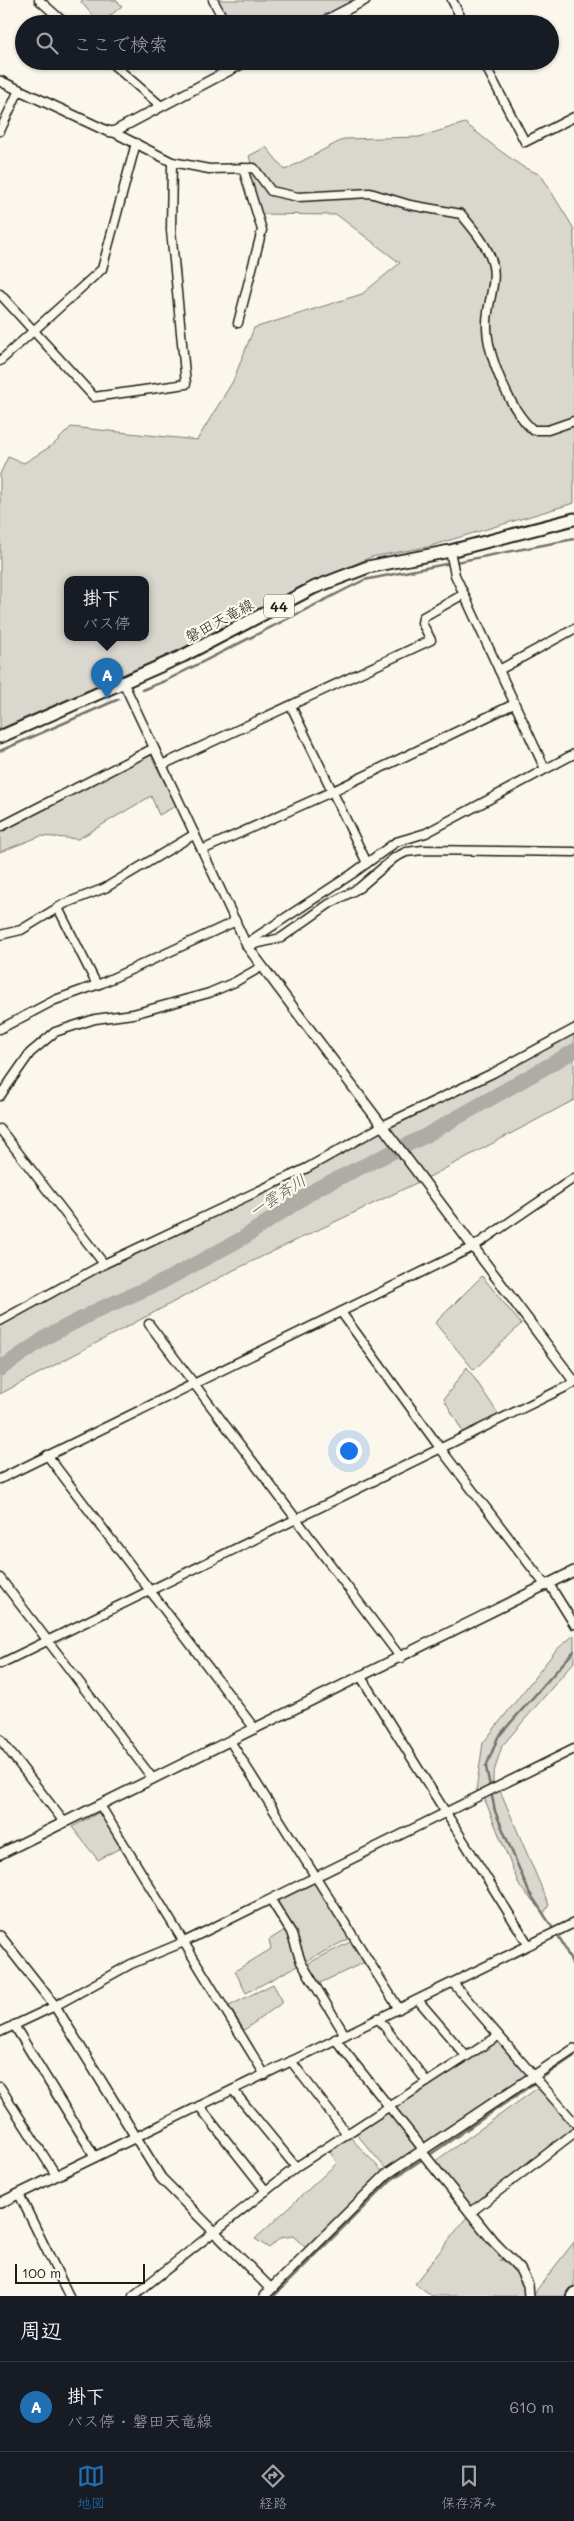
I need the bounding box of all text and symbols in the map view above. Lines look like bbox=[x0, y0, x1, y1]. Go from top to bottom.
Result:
search box bbox=[15, 15, 559, 70]
icon: search bbox=[33, 29, 61, 57]
text: ここで検索 bbox=[73, 31, 168, 56]
popup bbox=[64, 576, 149, 641]
text: 掛下 bbox=[82, 585, 121, 610]
street label: 磐田天竜線 bbox=[181, 594, 257, 646]
road number: 44 bbox=[264, 594, 294, 618]
text: バス停 bbox=[82, 612, 131, 633]
pin: A bbox=[91, 658, 123, 699]
water label: 一雲斉川 bbox=[244, 1169, 310, 1221]
your location bbox=[336, 1438, 362, 1464]
scale bar bbox=[15, 2261, 145, 2284]
text: 100 m bbox=[22, 2263, 61, 2282]
text: 周辺 bbox=[20, 2316, 62, 2343]
text: 掛下 bbox=[67, 2383, 105, 2408]
text: A bbox=[30, 2396, 42, 2417]
text: 610 m bbox=[509, 2396, 554, 2417]
text: バス停 · 磐田天竜線 bbox=[67, 2410, 212, 2431]
tab: 地図 bbox=[77, 2462, 105, 2512]
tab: 経路 bbox=[259, 2462, 287, 2512]
tab: 保存済み bbox=[441, 2462, 497, 2512]

